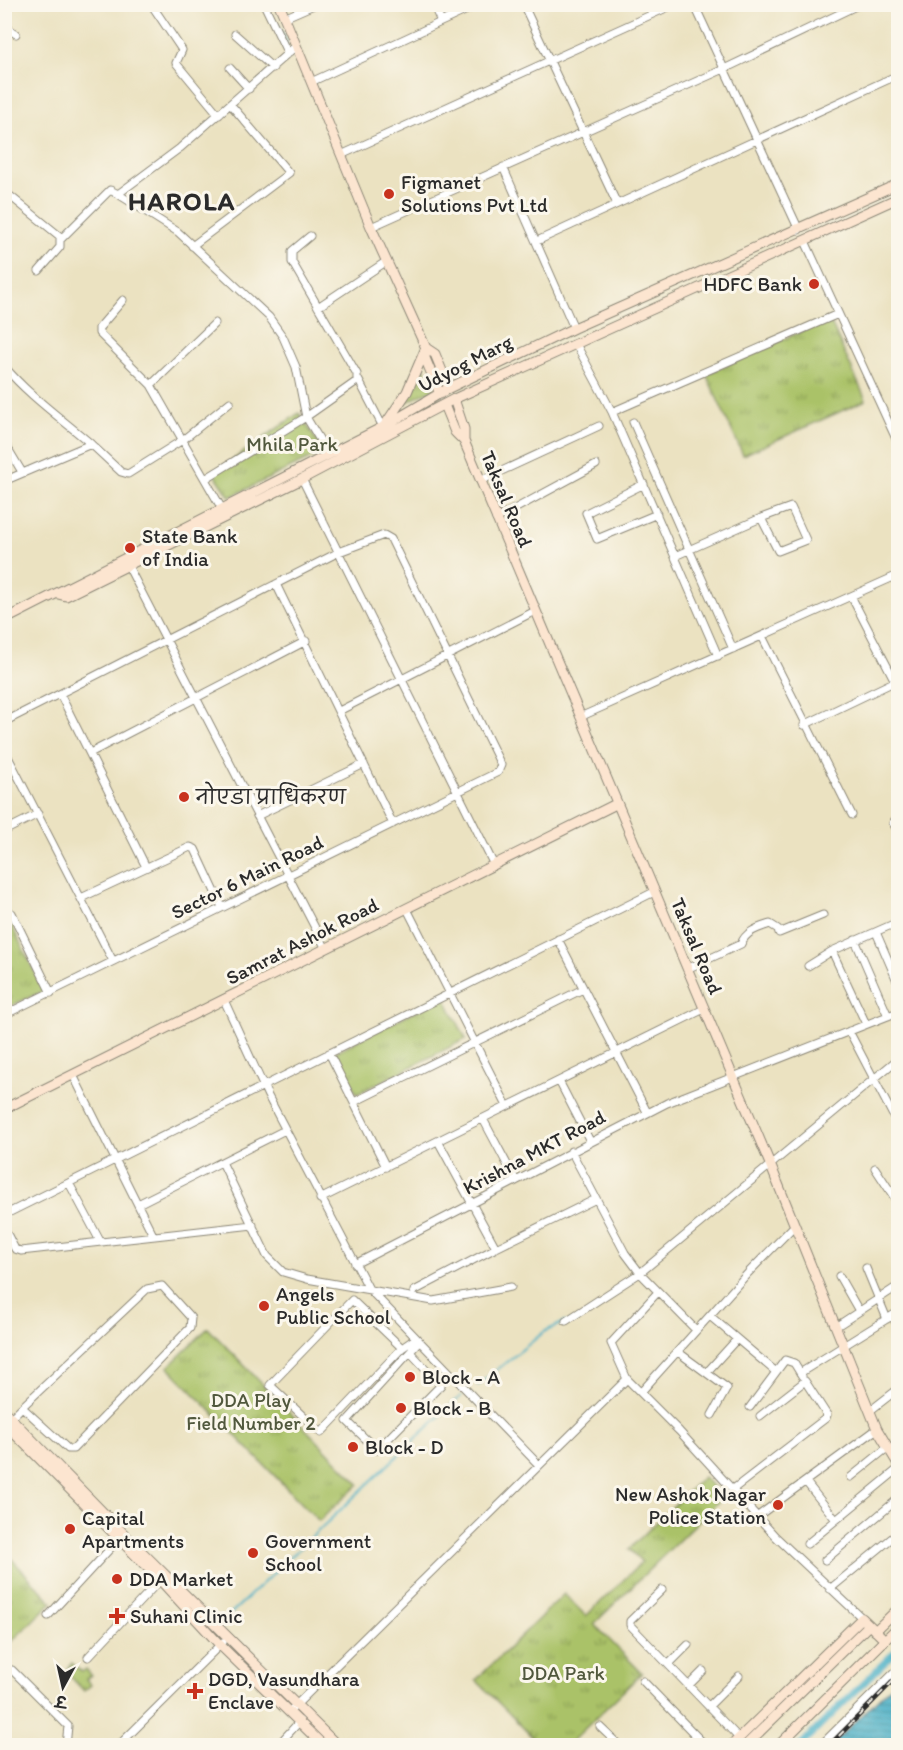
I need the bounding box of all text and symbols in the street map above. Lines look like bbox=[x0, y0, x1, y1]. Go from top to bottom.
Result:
place label: Figmanet Solutions Pvt Ltd bbox=[401, 170, 548, 217]
district label: HAROLA bbox=[128, 185, 236, 217]
marker: Figmanet Solutions Pvt Ltd bbox=[382, 187, 396, 201]
place label: HDFC Bank bbox=[703, 272, 802, 296]
marker: HDFC Bank bbox=[807, 277, 821, 291]
street label: Udyog Marg bbox=[414, 329, 517, 397]
park label: Mhila Park bbox=[246, 432, 338, 456]
street label: Taksal Road bbox=[476, 447, 538, 551]
place label: State Bank of India bbox=[142, 524, 238, 571]
marker: State Bank of India bbox=[123, 541, 137, 555]
place label: नोएडा प्राधिकरण bbox=[195, 781, 348, 809]
marker: नोएडा प्राधिकरण bbox=[177, 790, 191, 804]
street label: Sector 6 Main Road bbox=[167, 830, 327, 924]
street label: Samrat Ashok Road bbox=[222, 892, 382, 990]
street label: Taksal Road bbox=[666, 894, 728, 998]
street label: Krishna MKT Road bbox=[459, 1104, 609, 1200]
place label: Angels Public School bbox=[276, 1282, 391, 1329]
marker: Angels Public School bbox=[257, 1299, 271, 1313]
place label: Block - A bbox=[422, 1365, 500, 1389]
marker: Block - A bbox=[403, 1370, 417, 1384]
park label: DDA Play Field Number 2 bbox=[186, 1388, 316, 1435]
place label: Block - B bbox=[413, 1396, 491, 1420]
marker: Block - B bbox=[394, 1401, 408, 1415]
place label: Block - D bbox=[365, 1435, 444, 1459]
marker: Block - D bbox=[346, 1440, 360, 1454]
place label: New Ashok Nagar Police Station bbox=[615, 1482, 766, 1529]
marker: New Ashok Nagar Police Station bbox=[771, 1498, 785, 1512]
place label: Capital Apartments bbox=[82, 1506, 184, 1553]
marker: Capital Apartments bbox=[63, 1522, 77, 1536]
place label: Government School bbox=[265, 1529, 371, 1576]
marker: Government School bbox=[246, 1546, 260, 1560]
place label: DDA Market bbox=[129, 1567, 233, 1591]
marker: DDA Market bbox=[110, 1572, 124, 1586]
place label: Suhani Clinic bbox=[130, 1604, 242, 1628]
marker: Suhani Clinic bbox=[108, 1607, 126, 1625]
north arrow bbox=[33, 1657, 93, 1717]
park label: DDA Park bbox=[521, 1661, 605, 1685]
place label: DGD, Vasundhara Enclave bbox=[208, 1667, 360, 1714]
marker: DGD, Vasundhara Enclave bbox=[186, 1682, 204, 1700]
text: उ bbox=[53, 1691, 70, 1712]

